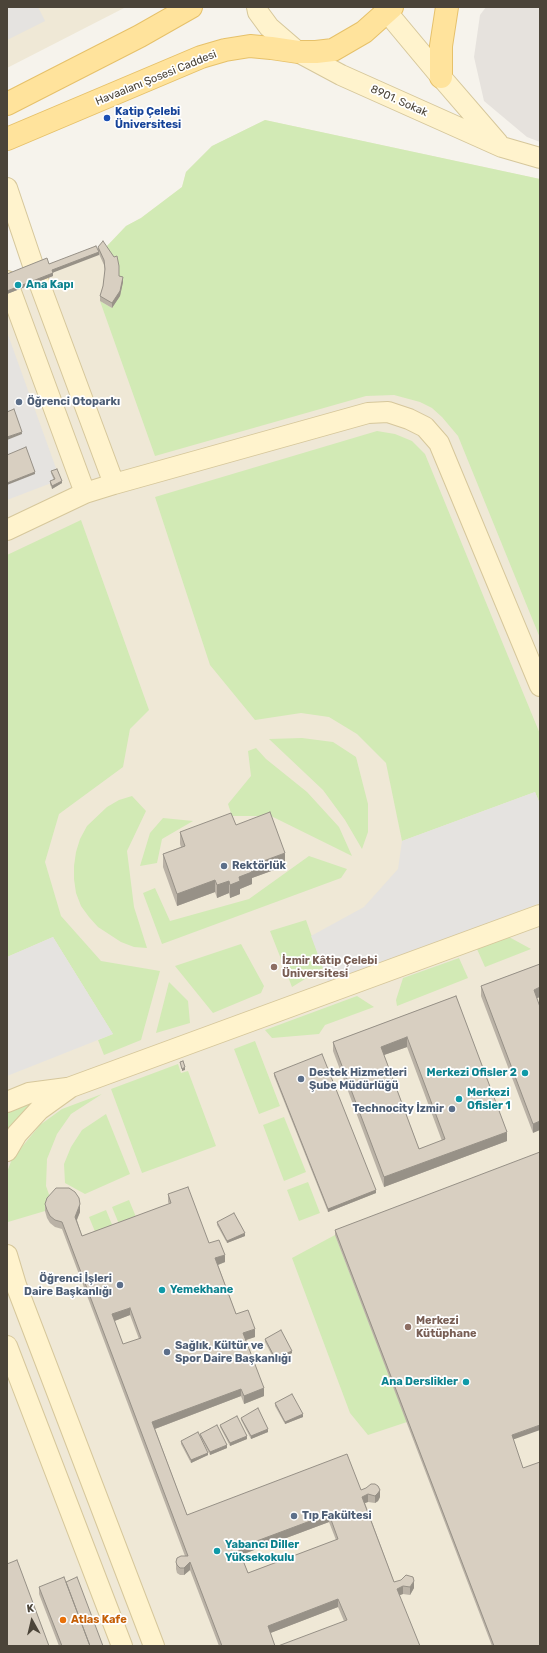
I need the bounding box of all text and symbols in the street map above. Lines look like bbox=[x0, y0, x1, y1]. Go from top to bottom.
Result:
street label: Havaalanı Şosesi Caddesi bbox=[94, 48, 218, 108]
street label: 8901. Sokak bbox=[368, 83, 430, 119]
place label: Katip Çelebi Üniversitesi bbox=[115, 105, 181, 131]
marker: Katip Çelebi Üniversitesi bbox=[102, 113, 112, 123]
place label: Ana Kapı bbox=[26, 278, 74, 292]
marker: Ana Kapı bbox=[13, 280, 23, 290]
place label: Öğrenci Otoparkı bbox=[27, 395, 120, 409]
marker: Öğrenci Otoparkı bbox=[14, 397, 24, 407]
place label: Rektörlük bbox=[232, 859, 286, 873]
marker: Rektörlük bbox=[219, 861, 229, 871]
place label: İzmir Kâtip Çelebi Üniversitesi bbox=[282, 954, 377, 980]
marker: İzmir Kâtip Çelebi Üniversitesi bbox=[269, 962, 279, 972]
place label: Destek Hizmetleri Şube Müdürlüğü bbox=[309, 1066, 407, 1092]
place label: Merkezi Ofisler 2 bbox=[427, 1066, 517, 1080]
marker: Merkezi Ofisler 2 bbox=[520, 1068, 530, 1078]
marker: Destek Hizmetleri Şube Müdürlüğü bbox=[296, 1074, 306, 1084]
place label: Merkezi Ofisler 1 bbox=[467, 1086, 511, 1112]
marker: Merkezi Ofisler 1 bbox=[454, 1094, 464, 1104]
place label: Technocity İzmir bbox=[353, 1102, 444, 1116]
marker: Technocity İzmir bbox=[447, 1104, 457, 1114]
place label: Öğrenci İşleri Daire Başkanlığı bbox=[24, 1272, 112, 1298]
marker: Öğrenci İşleri Daire Başkanlığı bbox=[115, 1280, 125, 1290]
place label: Yemekhane bbox=[170, 1283, 233, 1297]
marker: Yemekhane bbox=[157, 1285, 167, 1295]
place label: Merkezi Kütüphane bbox=[416, 1314, 477, 1340]
marker: Merkezi Kütüphane bbox=[403, 1322, 413, 1332]
place label: Sağlık, Kültür ve Spor Daire Başkanlığı bbox=[175, 1339, 291, 1365]
marker: Sağlık, Kültür ve Spor Daire Başkanlığı bbox=[162, 1347, 172, 1357]
place label: Ana Derslikler bbox=[381, 1375, 458, 1389]
marker: Ana Derslikler bbox=[461, 1377, 471, 1387]
place label: Tıp Fakültesi bbox=[302, 1509, 372, 1523]
marker: Tıp Fakültesi bbox=[289, 1511, 299, 1521]
place label: Yabancı Diller Yüksekokulu bbox=[225, 1538, 299, 1564]
marker: Yabancı Diller Yüksekokulu bbox=[212, 1546, 222, 1556]
north arrow bbox=[12, 1601, 52, 1641]
text: K bbox=[26, 1602, 35, 1616]
place label: Atlas Kafe bbox=[71, 1613, 127, 1627]
marker: Atlas Kafe bbox=[58, 1615, 68, 1625]

